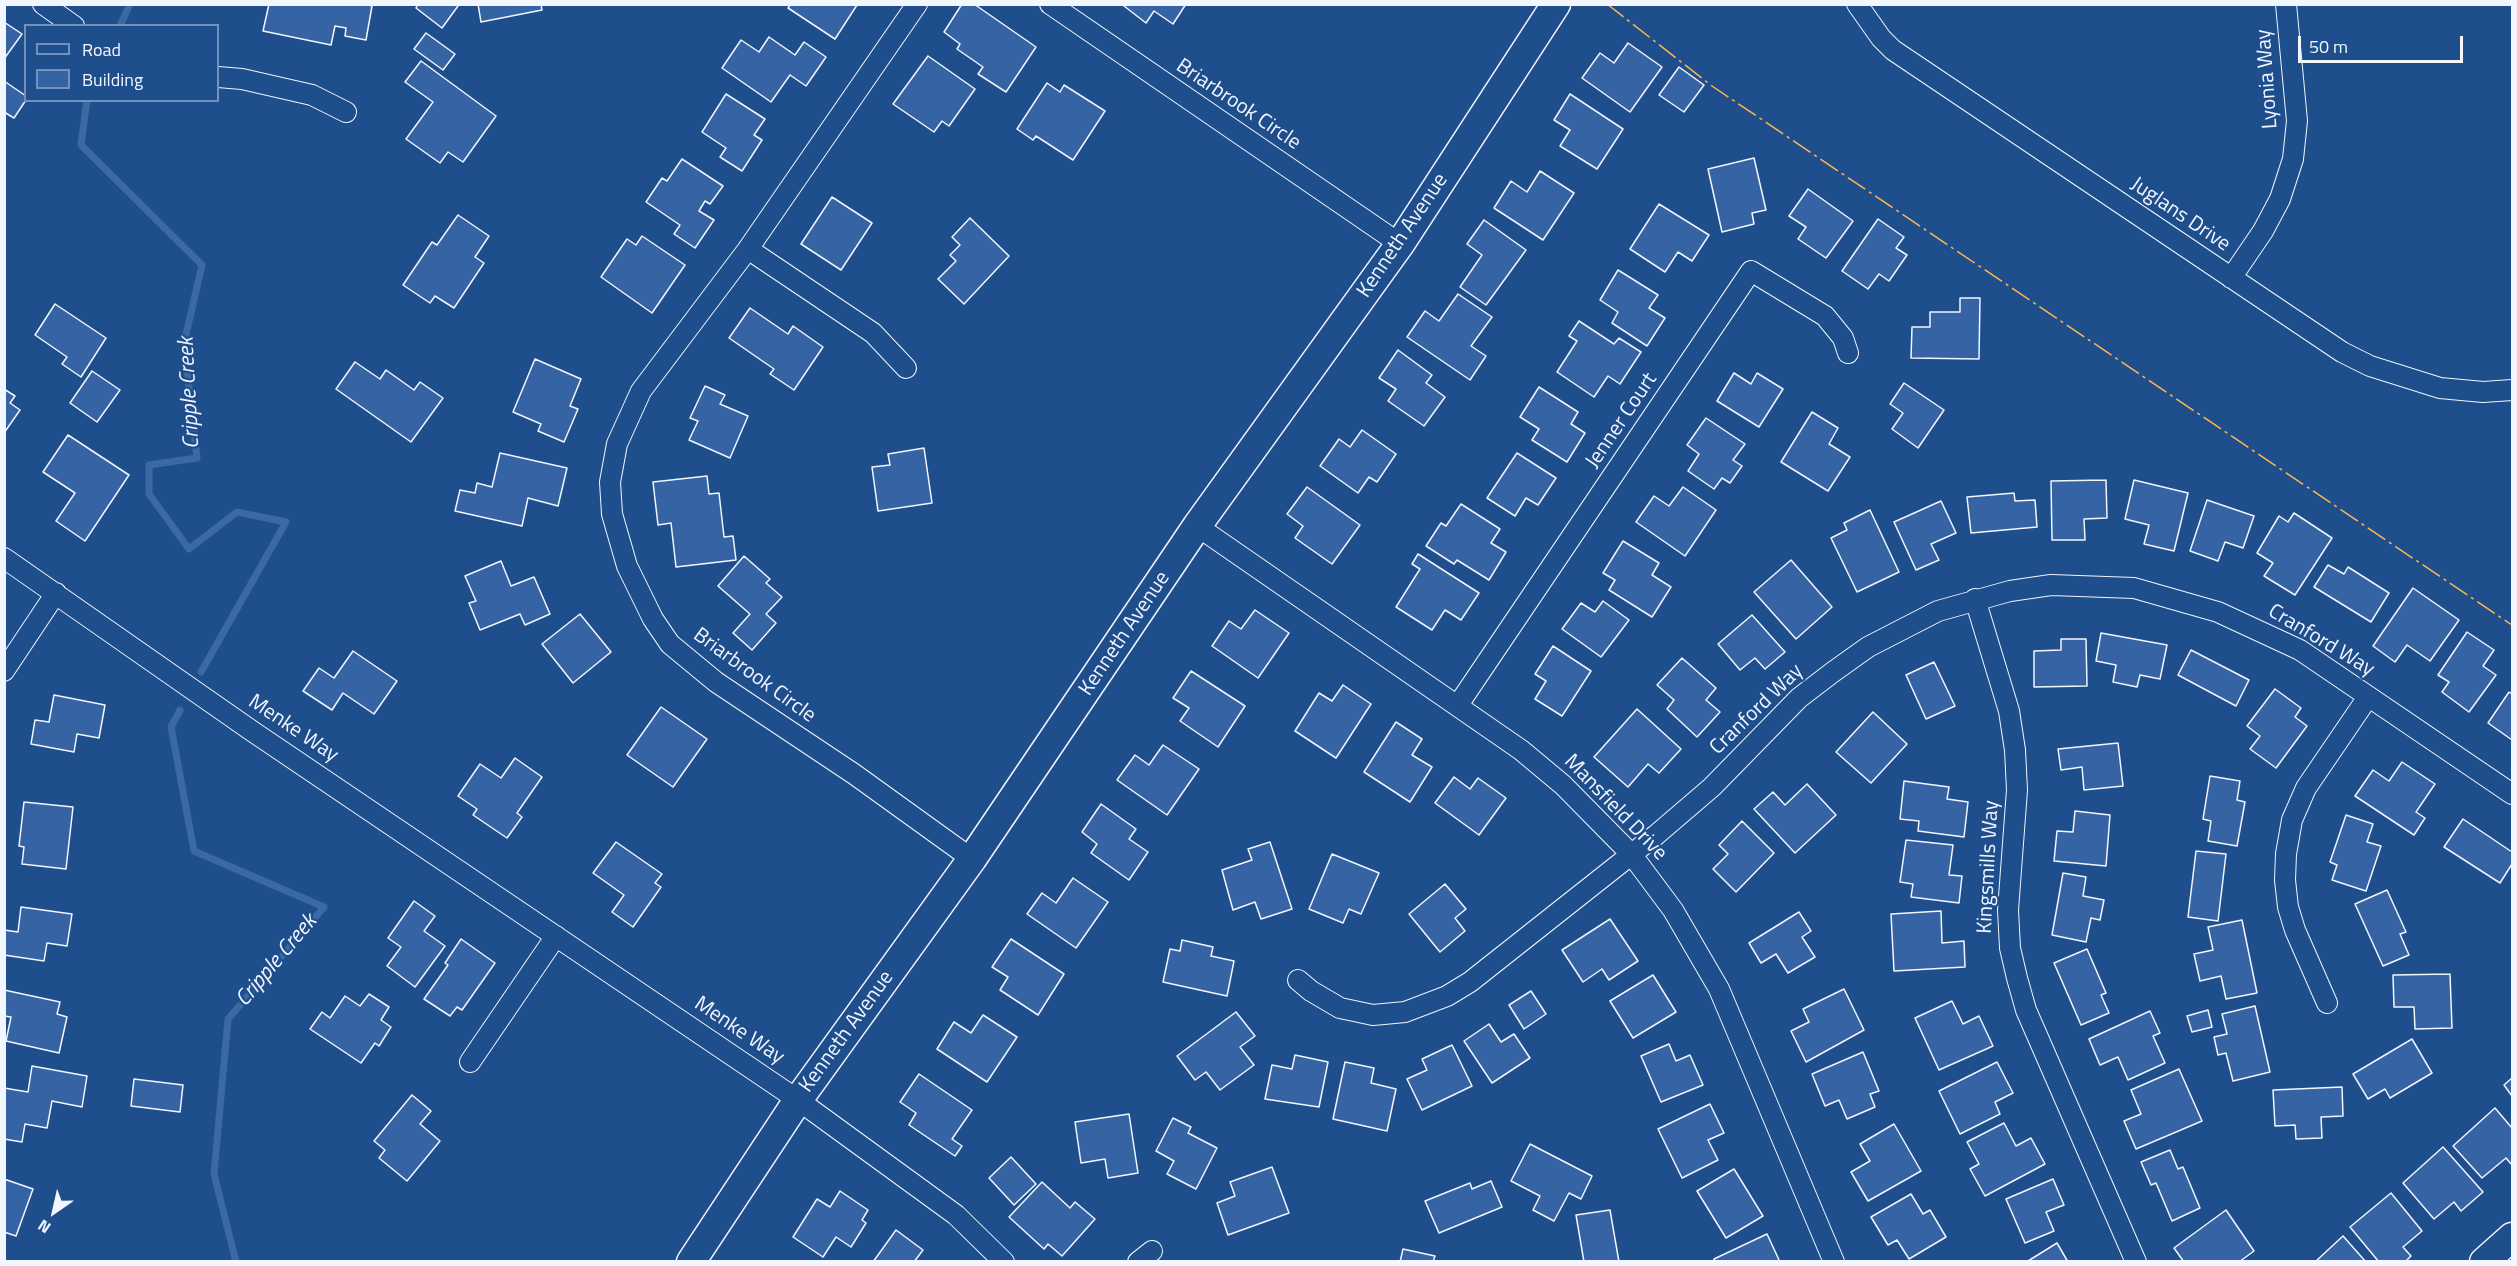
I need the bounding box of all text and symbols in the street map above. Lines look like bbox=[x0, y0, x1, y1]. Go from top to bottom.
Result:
legend bbox=[24, 24, 219, 102]
scale bar bbox=[2301, 24, 2466, 62]
street label: Lyonia Way bbox=[2252, 28, 2284, 130]
text: 50 m bbox=[2309, 33, 2348, 60]
text: Road bbox=[82, 36, 121, 63]
street label: Briarbrook Circle bbox=[1171, 54, 1305, 156]
text: Building bbox=[82, 66, 143, 93]
street label: Kenneth Avenue bbox=[1352, 169, 1454, 303]
street label: Juglans Drive bbox=[2125, 172, 2235, 258]
water label: Cripple Creek bbox=[174, 336, 206, 450]
street label: Jenner Court bbox=[1581, 368, 1663, 474]
street label: Kenneth Avenue bbox=[1074, 567, 1176, 701]
street label: Cranford Way bbox=[2263, 599, 2379, 683]
street label: Briarbrook Circle bbox=[688, 623, 820, 729]
street label: Cranford Way bbox=[1705, 659, 1809, 761]
street label: Menke Way bbox=[243, 690, 343, 768]
street label: Mansfield Drive bbox=[1558, 750, 1672, 866]
street label: Kingsmills Way bbox=[1973, 800, 2005, 934]
water label: Cripple Creek bbox=[231, 910, 323, 1012]
street label: Kenneth Avenue bbox=[794, 966, 900, 1098]
street label: Menke Way bbox=[689, 992, 789, 1070]
north arrow bbox=[24, 1182, 84, 1242]
text: N bbox=[33, 1214, 55, 1240]

